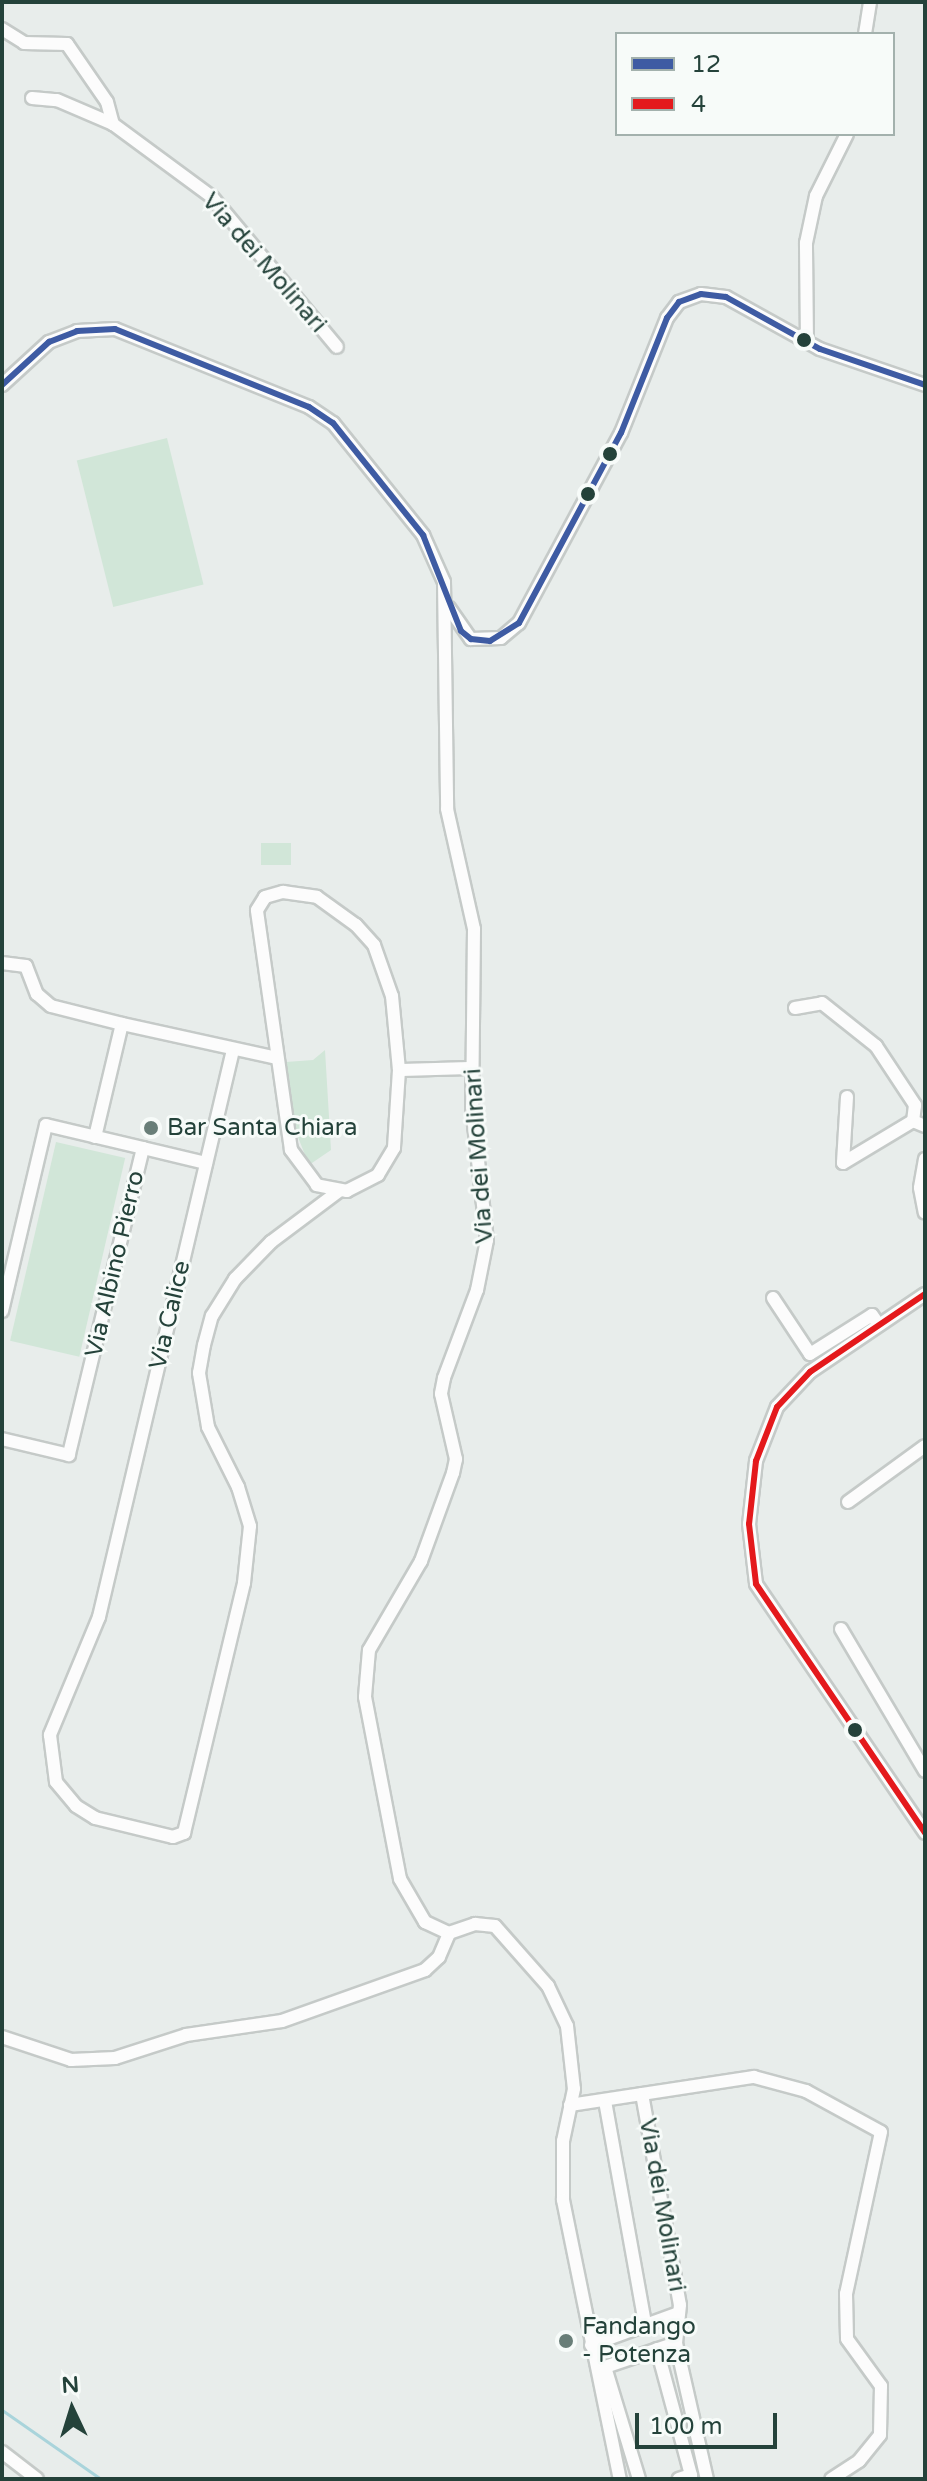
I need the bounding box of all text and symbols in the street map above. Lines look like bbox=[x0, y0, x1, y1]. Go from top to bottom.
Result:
legend bbox=[615, 32, 895, 136]
text: 12 bbox=[691, 50, 721, 79]
text: 4 bbox=[691, 90, 706, 119]
street label: Via dei Molinari bbox=[195, 187, 333, 339]
unlabelled marker bbox=[796, 332, 812, 348]
unlabelled marker bbox=[602, 446, 618, 462]
unlabelled marker bbox=[580, 486, 596, 502]
street label: Via dei Molinari bbox=[459, 1067, 499, 1245]
place label: Bar Santa Chiara bbox=[167, 1114, 357, 1142]
marker: Bar Santa Chiara bbox=[142, 1119, 160, 1137]
street label: Via Albino Pierro bbox=[80, 1168, 150, 1360]
street label: Via Calice bbox=[144, 1258, 196, 1372]
unlabelled marker bbox=[847, 1722, 863, 1738]
street label: Via dei Molinari bbox=[633, 2116, 691, 2294]
place label: Fandango - Potenza bbox=[582, 2313, 696, 2369]
marker: Fandango - Potenza bbox=[557, 2332, 575, 2350]
north arrow bbox=[32, 2369, 112, 2449]
text: N bbox=[61, 2371, 80, 2399]
scale bar bbox=[639, 2397, 781, 2447]
text: 100 m bbox=[649, 2412, 723, 2441]

